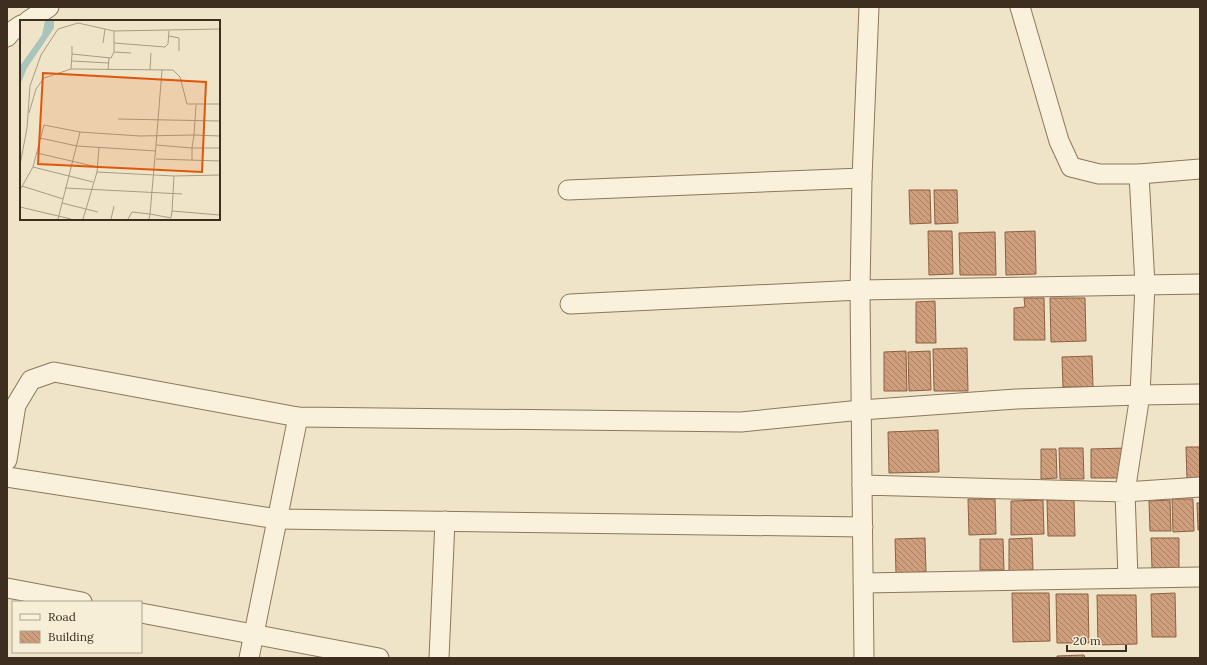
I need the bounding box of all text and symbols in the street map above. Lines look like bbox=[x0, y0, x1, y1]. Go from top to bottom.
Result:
inset map bbox=[20, 20, 220, 220]
legend bbox=[12, 601, 142, 653]
text: Road bbox=[48, 609, 76, 624]
scale bar bbox=[1067, 627, 1126, 653]
text: Building bbox=[48, 629, 94, 644]
text: 20 m bbox=[1073, 633, 1101, 648]

